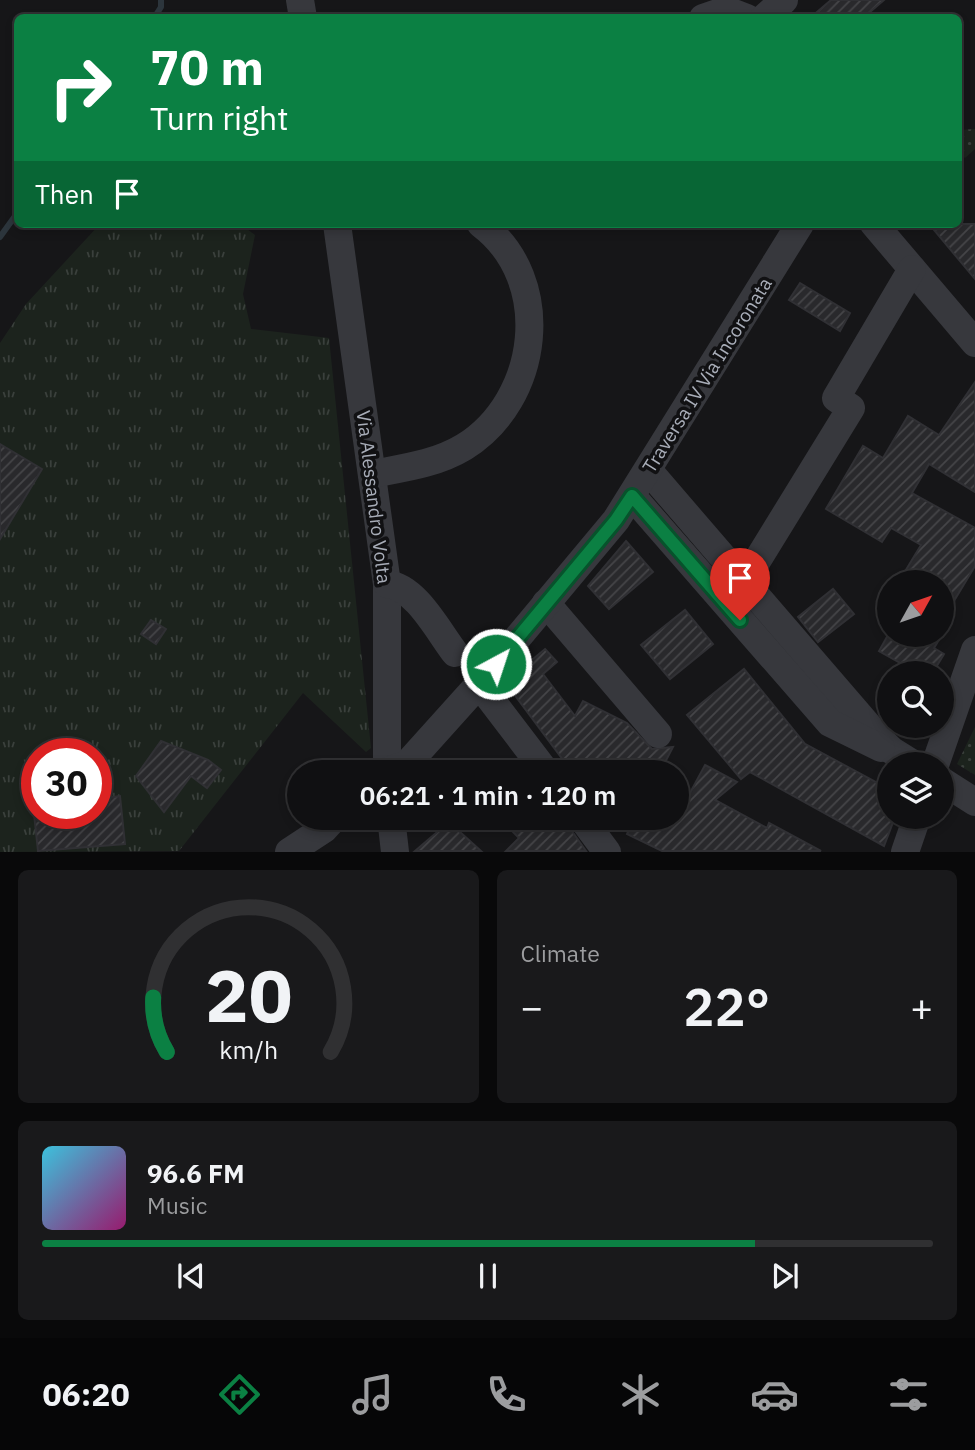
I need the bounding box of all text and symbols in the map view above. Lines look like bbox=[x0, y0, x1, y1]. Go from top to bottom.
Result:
text: 70 m bbox=[150, 35, 264, 98]
icon: right bbox=[35, 42, 126, 133]
text: Turn right bbox=[150, 97, 288, 139]
icon: arrive bbox=[108, 175, 146, 213]
text: Then bbox=[35, 177, 94, 211]
street label: Traversa IV Via Incoronata bbox=[637, 273, 777, 477]
street label: Via Alessandro Volta bbox=[351, 409, 397, 585]
pin bbox=[710, 548, 770, 620]
icon: arrive bbox=[721, 559, 759, 597]
north arrow bbox=[877, 570, 954, 648]
map controls bbox=[877, 570, 954, 829]
position arrow bbox=[459, 627, 533, 701]
button: search bbox=[877, 661, 954, 738]
speed limit sign: 30 bbox=[21, 738, 112, 829]
button: layers bbox=[877, 752, 954, 829]
text: 06:21 · 1 min · 120 m bbox=[360, 778, 616, 812]
text: Climate bbox=[521, 938, 600, 968]
text: 20 bbox=[205, 948, 292, 1043]
text: 22° bbox=[683, 973, 770, 1040]
text: − bbox=[521, 982, 543, 1031]
text: + bbox=[910, 982, 933, 1031]
text: km/h bbox=[219, 1033, 278, 1066]
text: 96.6 FM bbox=[147, 1156, 245, 1190]
text: Music bbox=[147, 1190, 207, 1220]
icon: previous bbox=[172, 1257, 210, 1295]
icon: pause bbox=[469, 1257, 507, 1295]
icon: next bbox=[766, 1257, 804, 1295]
icon: directions bbox=[215, 1370, 264, 1419]
icon: music bbox=[348, 1370, 397, 1419]
icon: phone bbox=[482, 1370, 531, 1419]
icon: climate bbox=[616, 1370, 665, 1419]
icon: car bbox=[750, 1370, 799, 1419]
icon: filters bbox=[884, 1370, 933, 1419]
text: 06:20 bbox=[42, 1373, 130, 1415]

